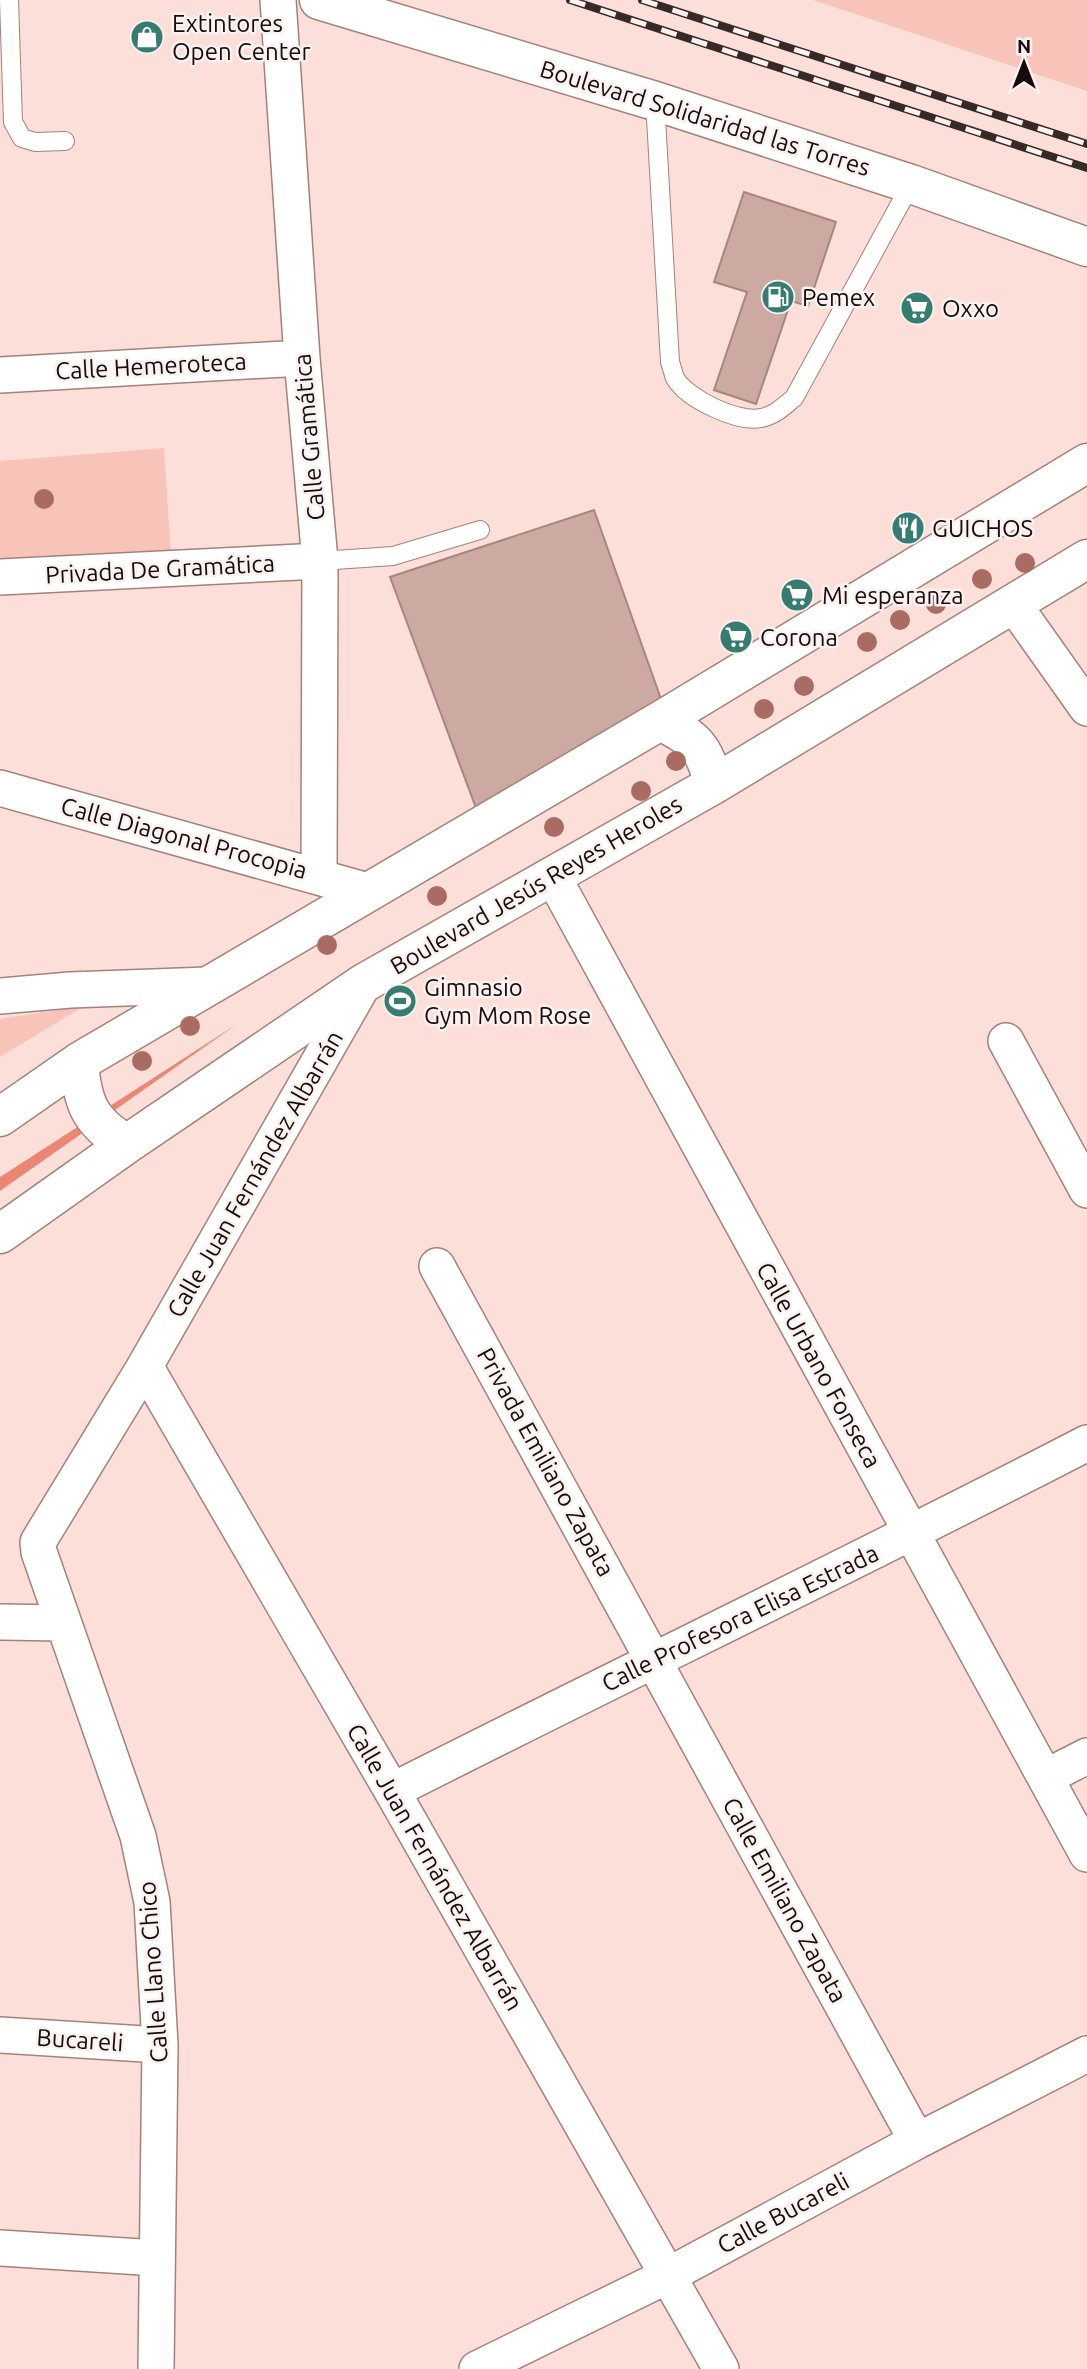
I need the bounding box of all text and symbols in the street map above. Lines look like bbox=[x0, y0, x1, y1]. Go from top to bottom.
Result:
place label: Extintores Open Center bbox=[172, 10, 310, 65]
shop icon: Extintores Open Center bbox=[128, 18, 166, 56]
north arrow bbox=[989, 28, 1059, 98]
text: N bbox=[1017, 35, 1031, 57]
street label: Boulevard Solidaridad las Torres bbox=[537, 55, 873, 181]
fuel station icon: Pemex bbox=[759, 278, 797, 316]
place label: Pemex bbox=[802, 284, 875, 311]
supermarket icon: Oxxo bbox=[898, 289, 936, 327]
place label: Oxxo bbox=[942, 295, 999, 322]
street label: Calle Hemeroteca bbox=[55, 348, 247, 384]
street label: Calle Gramática bbox=[288, 352, 330, 522]
restaurant icon: GUICHOS bbox=[889, 509, 927, 547]
place label: GUICHOS bbox=[932, 515, 1033, 542]
street label: Privada De Gramática bbox=[45, 550, 275, 588]
supermarket icon: Mi esperanza bbox=[778, 576, 816, 614]
place label: Mi esperanza bbox=[822, 582, 964, 609]
supermarket icon: Corona bbox=[717, 618, 755, 656]
place label: Corona bbox=[760, 624, 838, 651]
street label: Boulevard Jesús Reyes Heroles bbox=[385, 790, 687, 980]
street label: Calle Diagonal Procopia bbox=[58, 792, 310, 884]
place label: Gimnasio Gym Mom Rose bbox=[424, 974, 591, 1029]
sports icon: Gimnasio Gym Mom Rose bbox=[381, 982, 419, 1020]
street label: Calle Juan Fernández Albarrán bbox=[162, 1026, 348, 1322]
street label: Calle Urbano Fonseca bbox=[751, 1257, 887, 1473]
street label: Privada Emiliano Zapata bbox=[472, 1343, 620, 1581]
street label: Calle Profesora Elisa Estrada bbox=[597, 1539, 883, 1697]
street label: Calle Juan Fernández Albarrán bbox=[342, 1719, 528, 2015]
street label: Calle Emiliano Zapata bbox=[717, 1793, 853, 2007]
street label: Calle Llano Chico bbox=[133, 1880, 173, 2064]
street label: Bucareli bbox=[36, 2024, 124, 2056]
street label: Calle Bucareli bbox=[713, 2167, 853, 2259]

